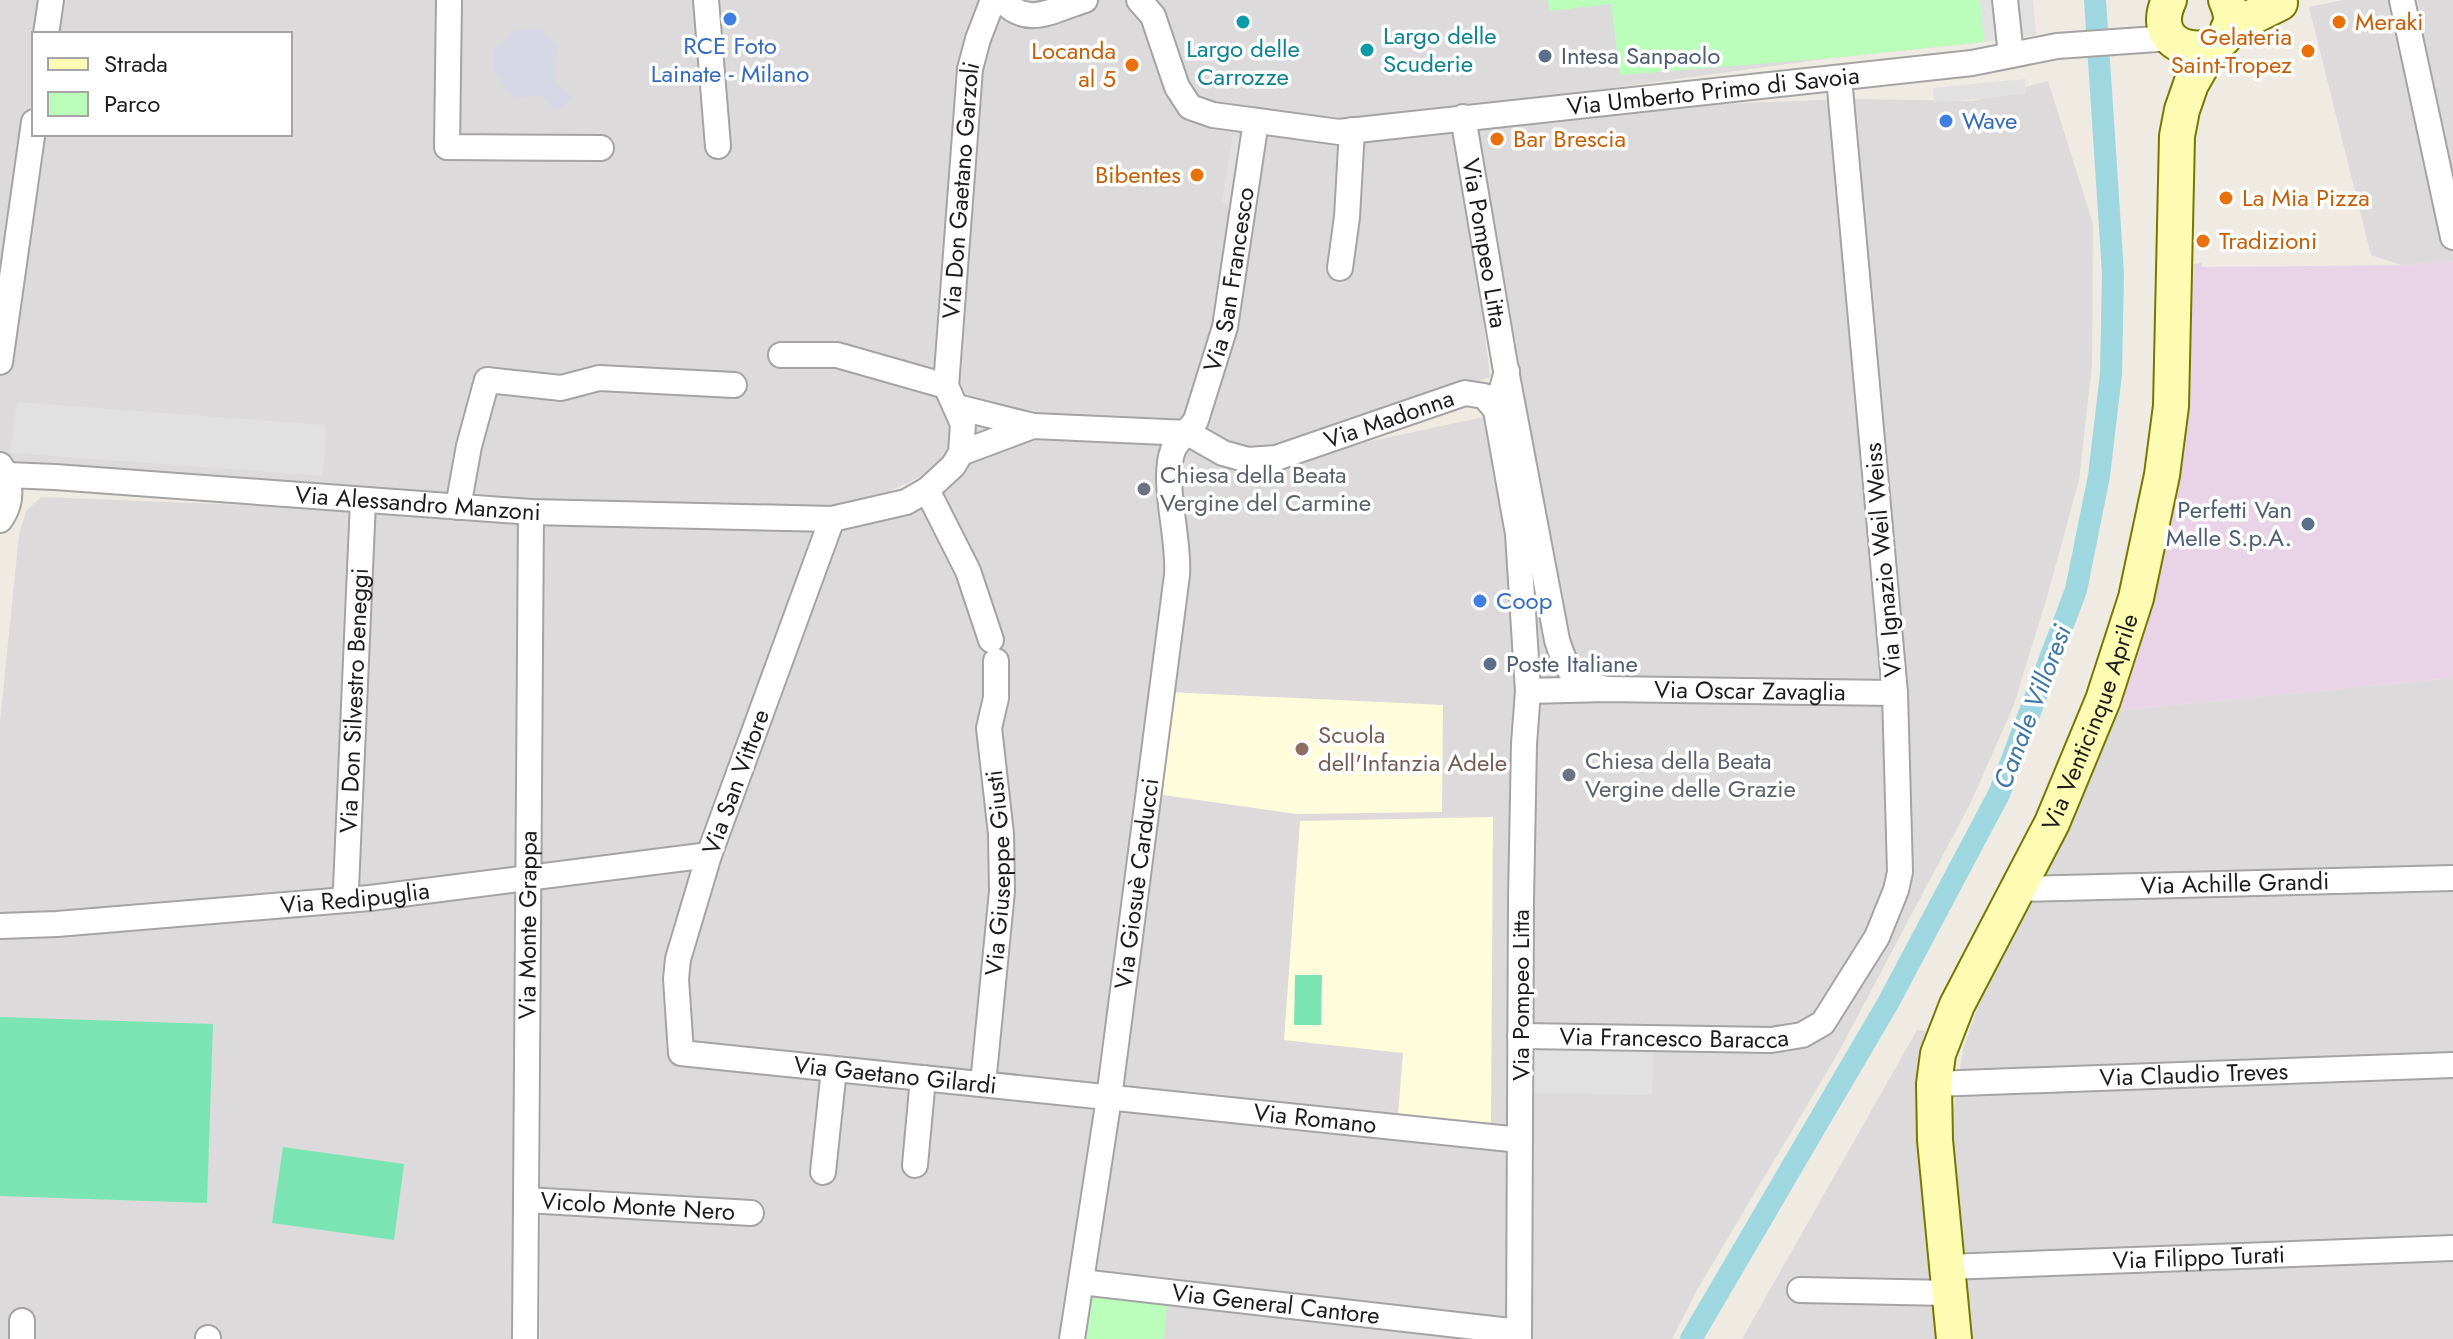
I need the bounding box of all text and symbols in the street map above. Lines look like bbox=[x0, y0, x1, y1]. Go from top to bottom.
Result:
place label: Meraki bbox=[2355, 4, 2423, 39]
marker: RCE Foto Lainate - Milano bbox=[721, 10, 739, 28]
marker: Largo delle Carrozze bbox=[1234, 13, 1252, 31]
marker: Meraki bbox=[2330, 13, 2348, 31]
place label: Largo delle Scuderie bbox=[1383, 18, 1497, 81]
place label: Gelateria Saint-Tropez bbox=[2171, 19, 2292, 82]
place label: RCE Foto Lainate - Milano bbox=[651, 28, 809, 91]
place label: Largo delle Carrozze bbox=[1186, 31, 1300, 94]
legend bbox=[32, 32, 292, 136]
place label: Locanda al 5 bbox=[1031, 33, 1116, 96]
place label: Intesa Sanpaolo bbox=[1561, 38, 1720, 73]
marker: Largo delle Scuderie bbox=[1358, 41, 1376, 59]
marker: Gelateria Saint-Tropez bbox=[2299, 42, 2317, 60]
text: Strada bbox=[104, 46, 168, 81]
marker: Intesa Sanpaolo bbox=[1536, 47, 1554, 65]
marker: Locanda al 5 bbox=[1123, 56, 1141, 74]
street label: Via Umberto Primo di Savoia bbox=[1565, 57, 1861, 124]
street label: Via Don Gaetano Garzoli bbox=[933, 58, 988, 320]
text: Parco bbox=[104, 86, 160, 121]
place label: Wave bbox=[1962, 103, 2017, 138]
marker: Wave bbox=[1937, 112, 1955, 130]
place label: Bar Brescia bbox=[1513, 121, 1626, 156]
marker: Bar Brescia bbox=[1488, 130, 1506, 148]
street label: Via Pompeo Litta bbox=[1453, 156, 1516, 331]
place label: Bibentes bbox=[1095, 157, 1181, 192]
marker: Bibentes bbox=[1188, 166, 1206, 184]
place label: La Mia Pizza bbox=[2242, 180, 2370, 215]
street label: Via San Francesco bbox=[1194, 185, 1263, 376]
marker: La Mia Pizza bbox=[2217, 189, 2235, 207]
place label: Tradizioni bbox=[2219, 223, 2317, 258]
marker: Tradizioni bbox=[2194, 232, 2212, 250]
street label: Via Madonna bbox=[1319, 380, 1459, 457]
street label: Via Ignazio Weil Weiss bbox=[1855, 441, 1910, 679]
place label: Chiesa della Beata Vergine del Carmine bbox=[1160, 457, 1371, 520]
street label: Via Alessandro Manzoni bbox=[294, 477, 541, 529]
marker: Chiesa della Beata Vergine del Carmine bbox=[1135, 480, 1153, 498]
place label: Perfetti Van Melle S.p.A. bbox=[2166, 492, 2292, 555]
marker: Perfetti Van Melle S.p.A. bbox=[2299, 515, 2317, 533]
street label: Via Don Silvestro Beneggi bbox=[330, 567, 377, 834]
place label: Coop bbox=[1496, 583, 1552, 618]
marker: Coop bbox=[1471, 592, 1489, 610]
street label: Via Venticinque Aprile bbox=[2033, 609, 2147, 836]
water label: Canale Villoresi bbox=[1983, 619, 2081, 794]
place label: Poste Italiane bbox=[1506, 646, 1638, 681]
marker: Poste Italiane bbox=[1481, 655, 1499, 673]
street label: Via Oscar Zavaglia bbox=[1654, 672, 1846, 709]
street label: Via San Vittore bbox=[693, 704, 778, 859]
place label: Scuola dell'Infanzia Adele bbox=[1318, 717, 1507, 780]
marker: Scuola dell'Infanzia Adele bbox=[1293, 740, 1311, 758]
place label: Chiesa della Beata Vergine delle Grazie bbox=[1585, 743, 1796, 806]
marker: Chiesa della Beata Vergine delle Grazie bbox=[1560, 766, 1578, 784]
street label: Via Giuseppe Giusti bbox=[976, 768, 1019, 977]
street label: Via Giosuè Carducci bbox=[1105, 776, 1167, 991]
street label: Via Monte Grappa bbox=[509, 831, 546, 1019]
street label: Via Achille Grandi bbox=[2140, 863, 2330, 903]
street label: Via Redipuglia bbox=[279, 873, 432, 922]
street label: Via Pompeo Litta bbox=[1503, 909, 1538, 1081]
street label: Via Francesco Baracca bbox=[1559, 1019, 1791, 1058]
street label: Via Gaetano Gilardi bbox=[792, 1047, 998, 1103]
street label: Via Claudio Treves bbox=[2099, 1053, 2289, 1095]
street label: Via Romano bbox=[1252, 1094, 1378, 1142]
street label: Vicolo Monte Nero bbox=[539, 1183, 736, 1229]
street label: Via Filippo Turati bbox=[2112, 1236, 2286, 1278]
street label: Via General Cantore bbox=[1170, 1274, 1382, 1333]

